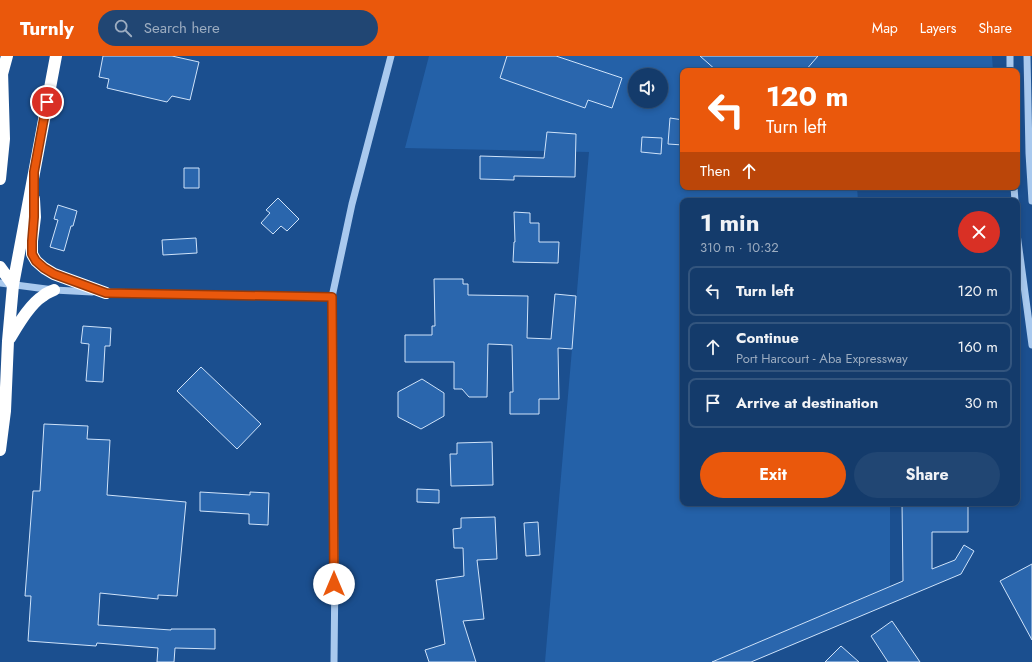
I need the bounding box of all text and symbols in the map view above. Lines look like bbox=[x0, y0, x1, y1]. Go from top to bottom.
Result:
search box bbox=[98, 10, 378, 46]
text: Turnly bbox=[20, 15, 74, 42]
icon: search bbox=[112, 17, 134, 39]
text: Search here bbox=[144, 17, 220, 39]
text: Map bbox=[872, 18, 898, 38]
text: Layers bbox=[920, 18, 956, 38]
text: Share bbox=[978, 18, 1012, 38]
map controls bbox=[628, 68, 668, 108]
button: sound bbox=[628, 68, 668, 108]
text: 120 m bbox=[766, 76, 849, 117]
icon: left bbox=[700, 84, 752, 136]
pin bbox=[30, 85, 64, 119]
icon: arrive bbox=[36, 91, 58, 113]
text: Turn left bbox=[766, 114, 826, 140]
text: Then bbox=[700, 160, 730, 182]
icon: ahead bbox=[738, 160, 760, 182]
text: 1 min bbox=[700, 205, 760, 240]
button: close bbox=[958, 211, 1000, 253]
text: 310 m · 10:32 bbox=[700, 238, 779, 257]
icon: left bbox=[702, 280, 724, 302]
text: Turn left bbox=[736, 280, 794, 302]
text: 120 m bbox=[958, 280, 998, 302]
text: Continue bbox=[736, 327, 799, 349]
icon: ahead bbox=[702, 336, 724, 358]
text: 160 m bbox=[957, 336, 998, 358]
text: Port Harcourt - Aba Expressway bbox=[736, 349, 908, 368]
icon: arrive bbox=[702, 392, 724, 414]
text: Arrive at destination bbox=[736, 392, 878, 414]
text: 30 m bbox=[965, 392, 998, 414]
button: Exit bbox=[700, 452, 846, 498]
button: Share bbox=[854, 452, 1000, 498]
position arrow bbox=[313, 563, 355, 605]

